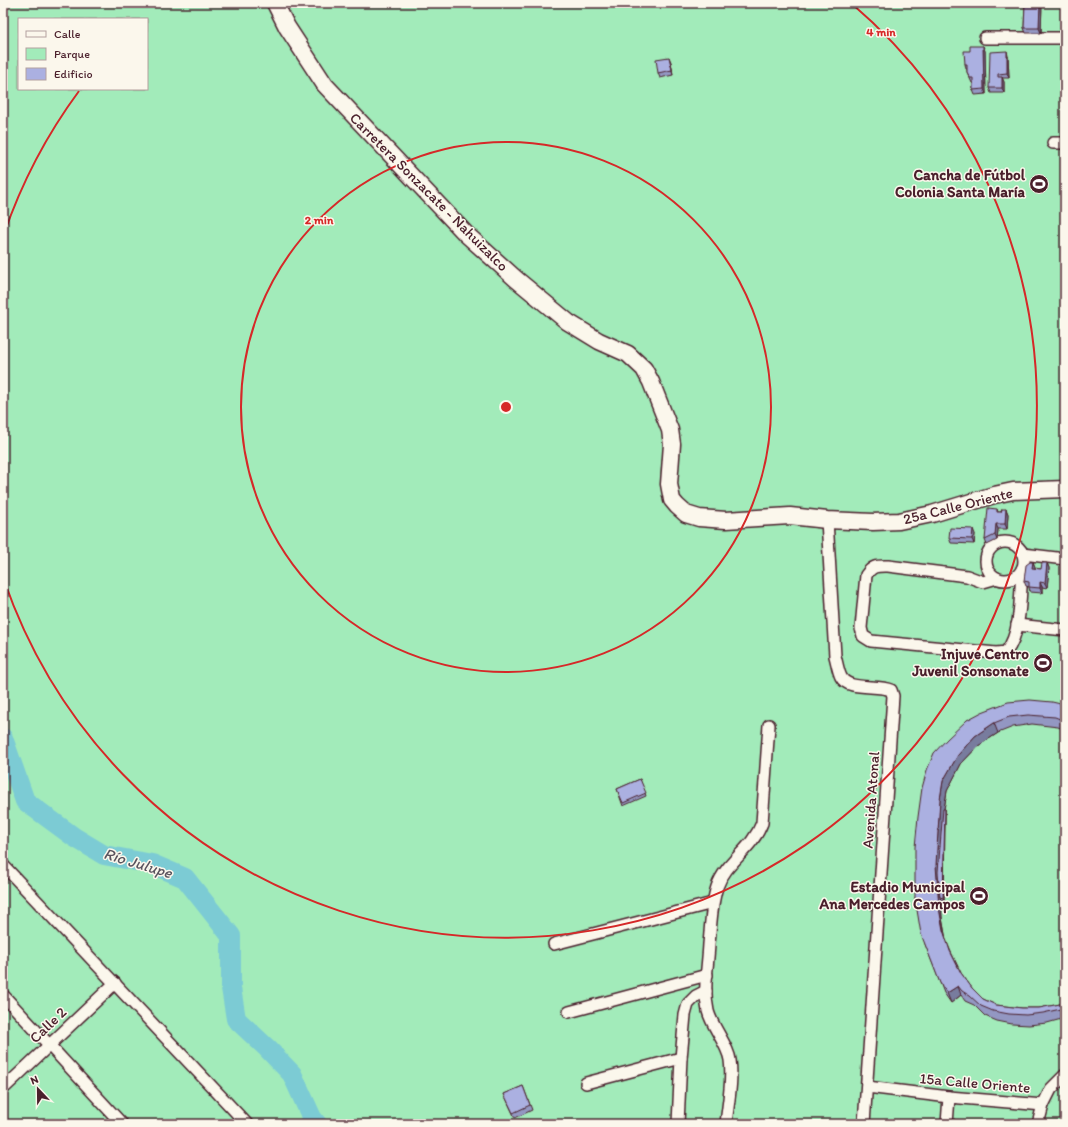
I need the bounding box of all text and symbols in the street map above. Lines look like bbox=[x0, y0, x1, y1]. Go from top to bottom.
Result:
legend bbox=[18, 18, 148, 90]
text: 4 min bbox=[866, 25, 896, 39]
text: Calle bbox=[54, 27, 81, 41]
text: Parque bbox=[54, 47, 90, 61]
text: Edificio bbox=[54, 67, 93, 81]
street label: Carretera Sonzacate - Nahuizalco bbox=[346, 109, 512, 275]
place label: Cancha de Fútbol Colonia Santa María bbox=[895, 166, 1026, 201]
sports icon: Cancha de Fútbol Colonia Santa María bbox=[1028, 173, 1050, 195]
text: 2 min bbox=[305, 213, 334, 227]
centre of rings bbox=[499, 400, 513, 414]
street label: 25a Calle Oriente bbox=[901, 484, 1015, 528]
place label: Injuve Centro Juvenil Sonsonate bbox=[911, 645, 1029, 680]
sports icon: Injuve Centro Juvenil Sonsonate bbox=[1032, 652, 1054, 674]
street label: Avenida Atonal bbox=[859, 750, 883, 849]
water label: Río Julupe bbox=[101, 844, 176, 883]
place label: Estadio Municipal Ana Mercedes Campos bbox=[819, 878, 966, 914]
sports icon: Estadio Municipal Ana Mercedes Campos bbox=[968, 885, 990, 907]
street label: Calle 2 bbox=[26, 1003, 70, 1047]
north arrow bbox=[18, 1069, 58, 1109]
street label: 15a Calle Oriente bbox=[919, 1069, 1031, 1097]
text: N bbox=[29, 1073, 40, 1088]

